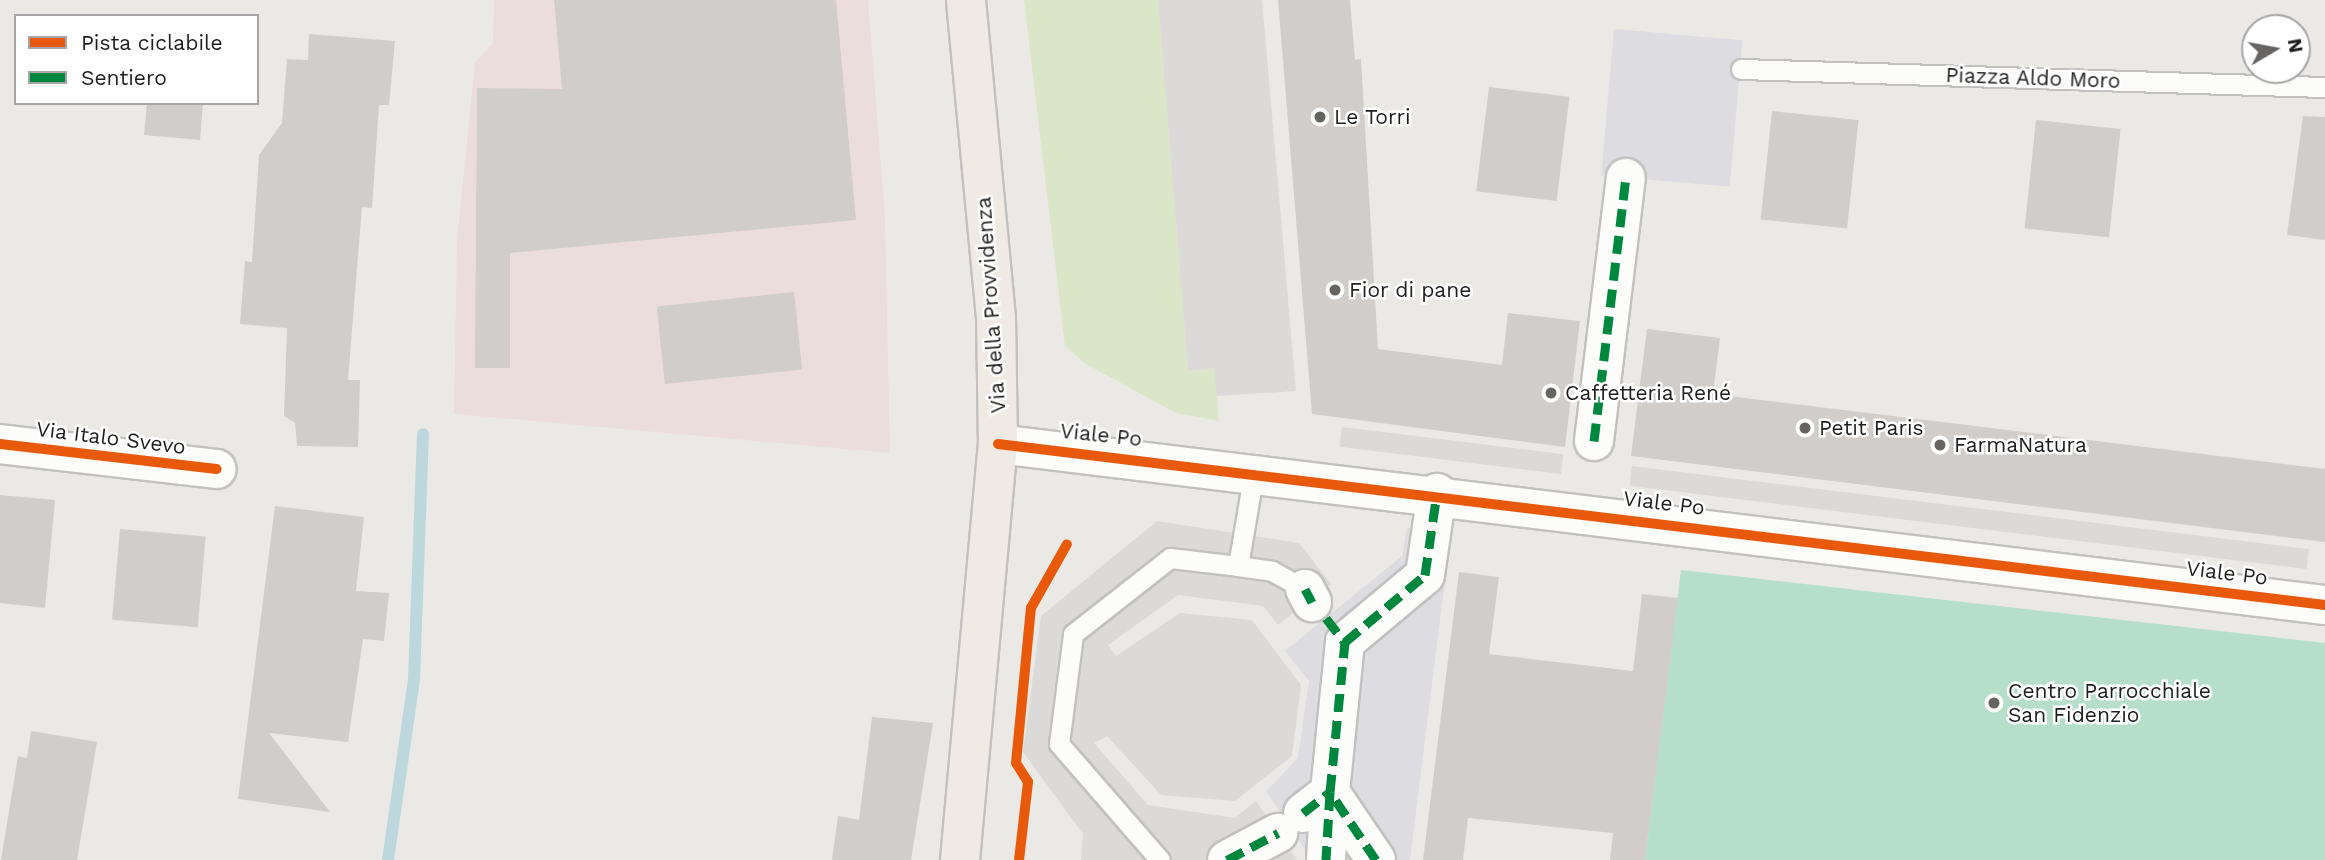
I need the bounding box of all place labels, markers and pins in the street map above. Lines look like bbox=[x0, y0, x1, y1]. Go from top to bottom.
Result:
place label: Le Torri bbox=[1334, 104, 1411, 130]
marker: Le Torri bbox=[1312, 109, 1328, 125]
place label: Fior di pane bbox=[1349, 277, 1472, 303]
marker: Fior di pane bbox=[1327, 282, 1343, 298]
place label: Caffetteria René bbox=[1565, 380, 1732, 406]
marker: Caffetteria René bbox=[1543, 385, 1559, 401]
place label: Petit Paris bbox=[1819, 415, 1924, 441]
marker: Petit Paris bbox=[1797, 420, 1813, 436]
place label: FarmaNatura bbox=[1954, 432, 2087, 458]
marker: FarmaNatura bbox=[1932, 437, 1948, 453]
place label: Centro Parrocchiale San Fidenzio bbox=[2008, 678, 2211, 728]
marker: Centro Parrocchiale San Fidenzio bbox=[1986, 695, 2002, 711]

